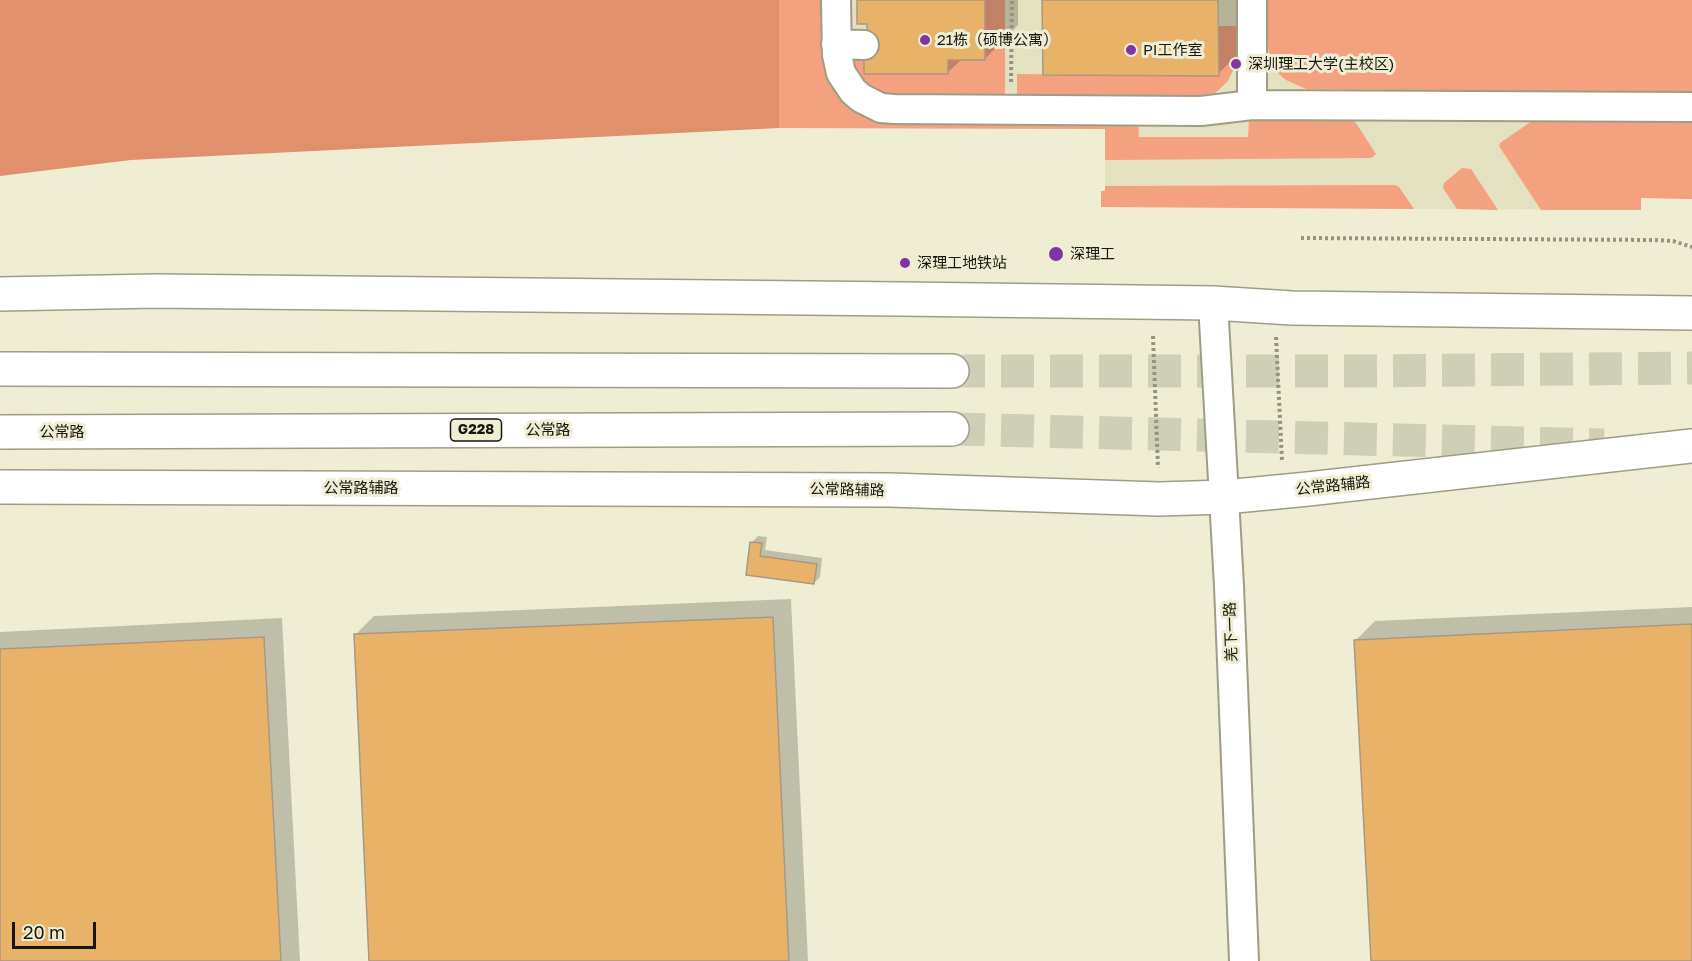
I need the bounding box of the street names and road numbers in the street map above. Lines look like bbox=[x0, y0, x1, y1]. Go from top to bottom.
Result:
road number: G228 bbox=[450, 419, 502, 441]
street label: 公常路 bbox=[526, 421, 570, 439]
street label: 公常路 bbox=[40, 423, 84, 441]
street label: 公常路辅路 bbox=[1295, 473, 1371, 499]
street label: 公常路辅路 bbox=[324, 479, 398, 497]
street label: 公常路辅路 bbox=[809, 480, 885, 500]
street label: 羌下一路 bbox=[1221, 602, 1241, 662]

